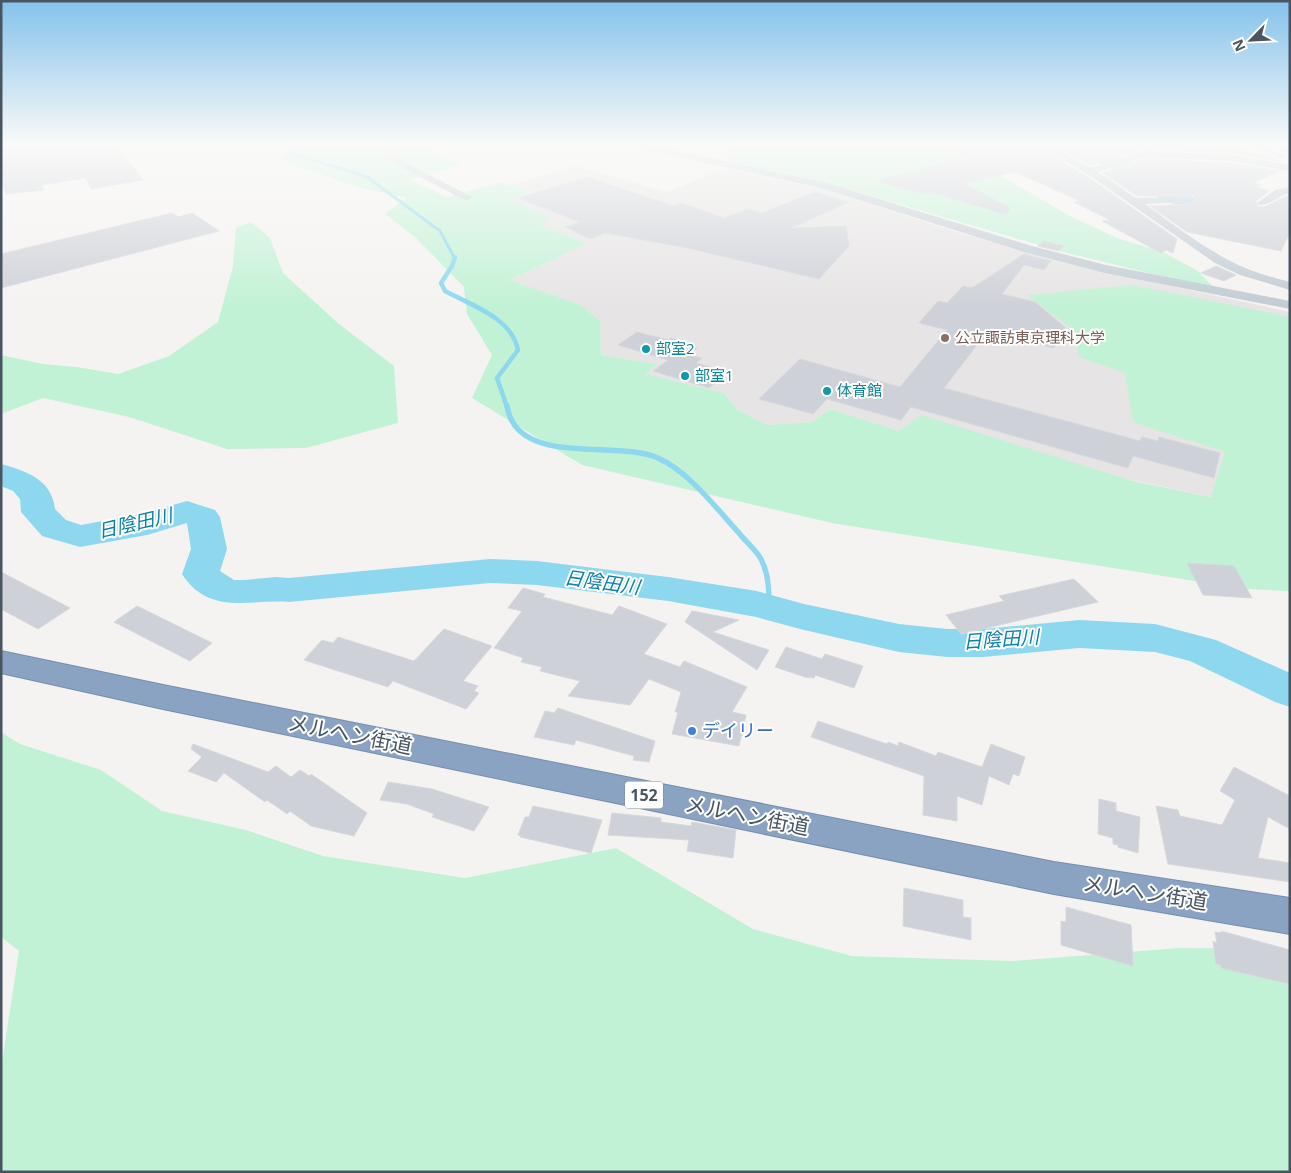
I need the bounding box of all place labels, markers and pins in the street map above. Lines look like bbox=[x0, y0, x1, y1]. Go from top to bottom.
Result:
place label: 公立諏訪東京理科大学 bbox=[955, 327, 1105, 347]
marker: 公立諏訪東京理科大学 bbox=[939, 332, 951, 344]
place label: 部室2 bbox=[656, 338, 695, 358]
marker: 部室2 bbox=[640, 343, 652, 355]
place label: 部室1 bbox=[695, 365, 734, 385]
marker: 部室1 bbox=[679, 370, 691, 382]
place label: 体育館 bbox=[837, 380, 882, 400]
marker: 体育館 bbox=[821, 385, 833, 397]
place label: デイリー bbox=[702, 718, 774, 742]
marker: デイリー bbox=[686, 725, 698, 737]

